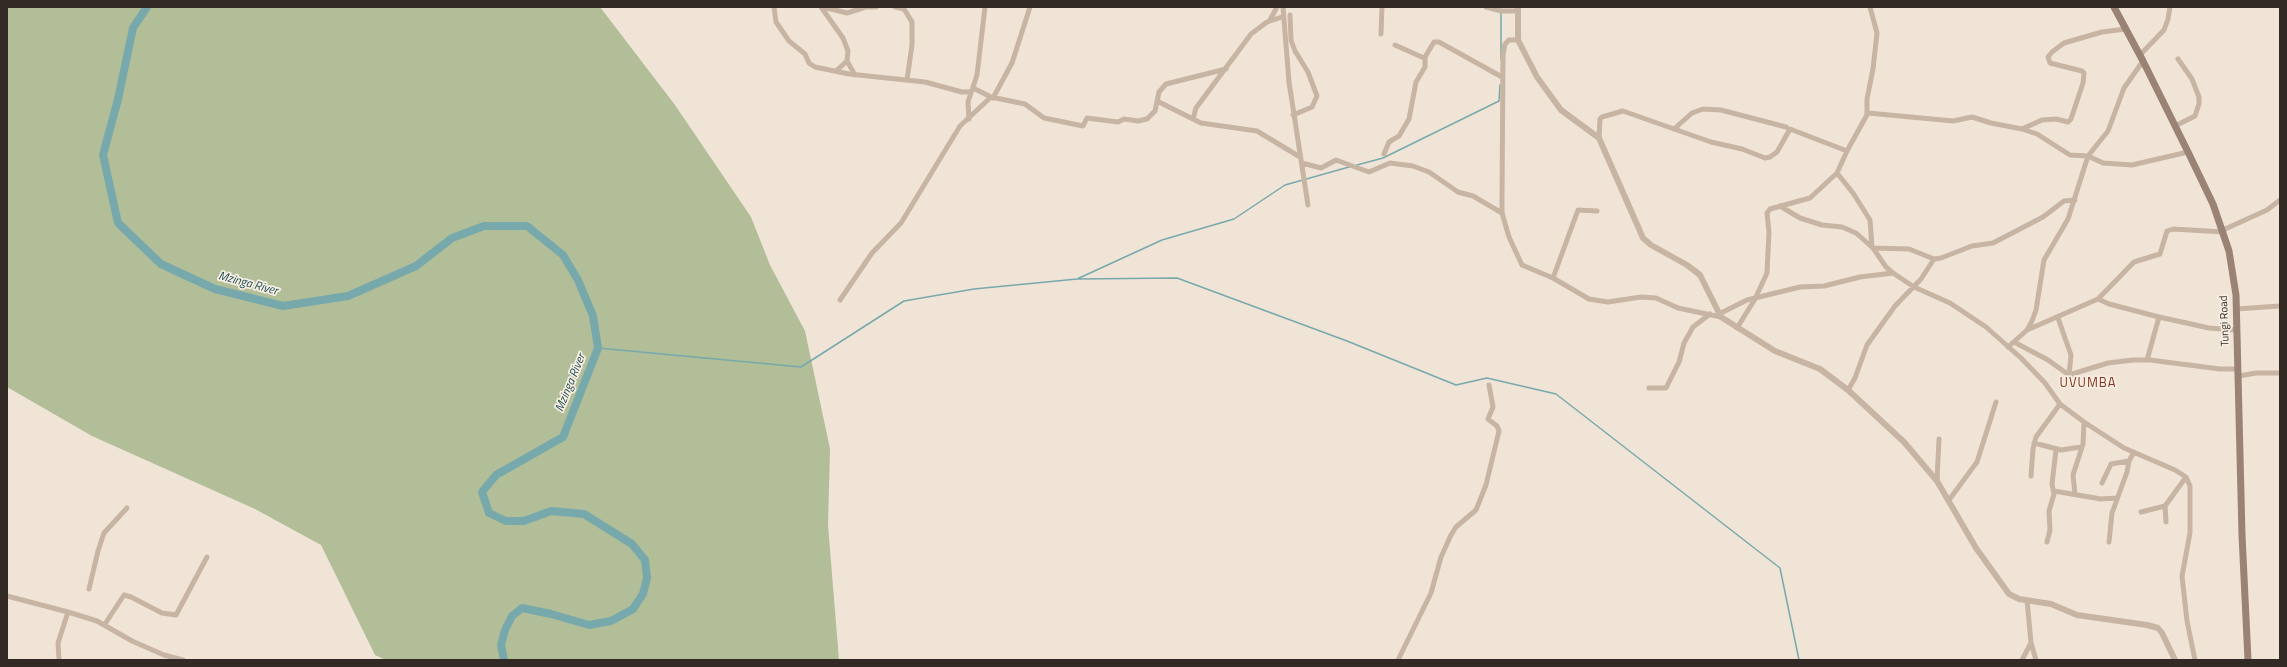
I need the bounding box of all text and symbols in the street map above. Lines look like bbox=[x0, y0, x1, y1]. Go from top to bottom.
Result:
water label: Mzinga River bbox=[217, 269, 279, 299]
street label: Tungi Road bbox=[2218, 295, 2232, 347]
water label: Mzinga River bbox=[553, 352, 589, 414]
district label: UVUMBA bbox=[2060, 376, 2116, 392]

